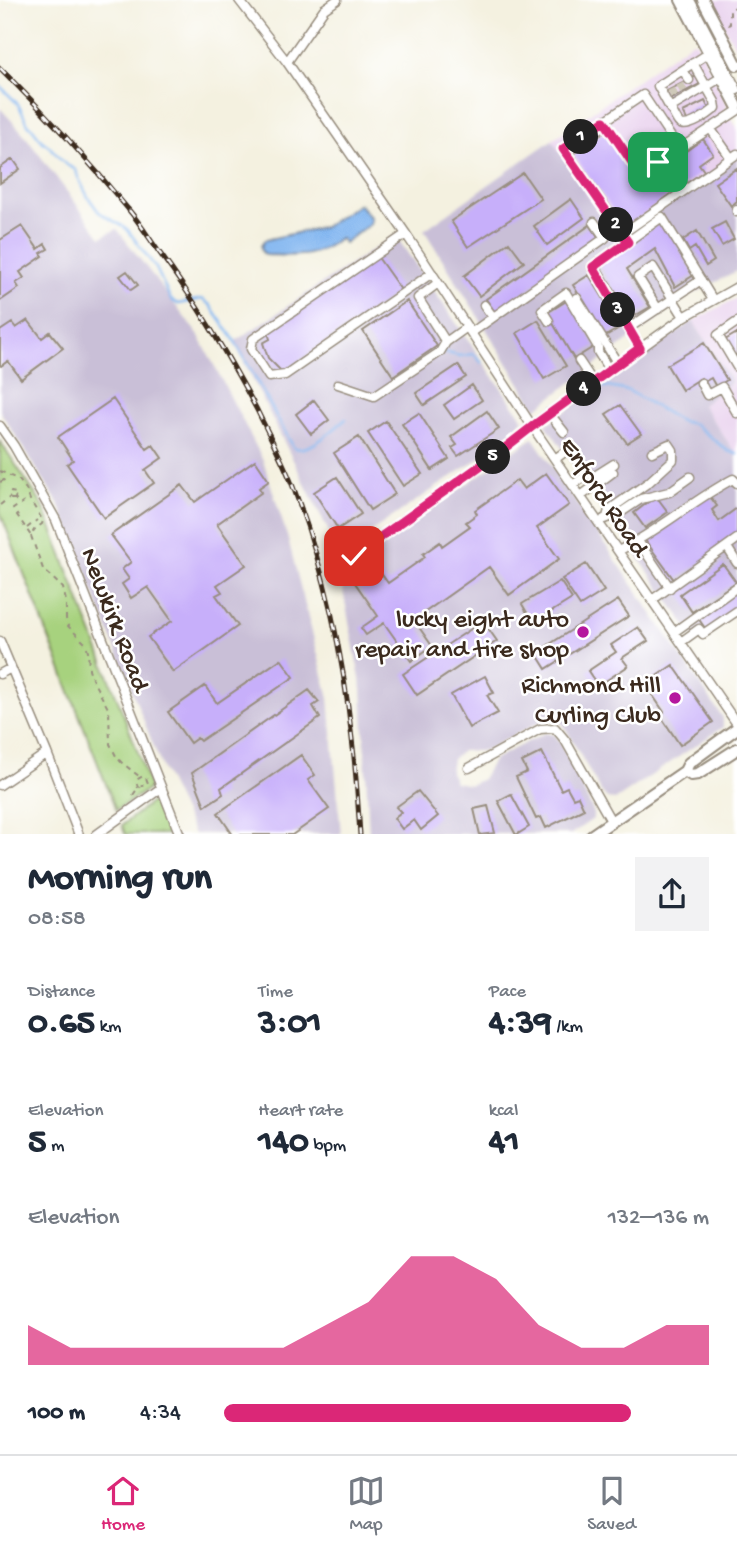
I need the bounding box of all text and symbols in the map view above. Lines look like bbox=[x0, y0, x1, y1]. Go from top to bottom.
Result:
pin: 1 bbox=[564, 120, 598, 154]
text: 1 bbox=[577, 125, 584, 148]
pin bbox=[628, 132, 688, 192]
icon: arrive bbox=[639, 143, 677, 181]
pin: 2 bbox=[598, 208, 634, 243]
text: 2 bbox=[611, 213, 620, 236]
pin: 3 bbox=[600, 292, 636, 328]
text: 3 bbox=[613, 298, 622, 321]
pin: 4 bbox=[566, 372, 602, 406]
text: 4 bbox=[579, 377, 588, 400]
street label: Enford Road bbox=[551, 433, 655, 566]
pin: 5 bbox=[476, 440, 510, 475]
text: 5 bbox=[488, 445, 498, 468]
pin bbox=[324, 526, 384, 586]
icon: check bbox=[335, 537, 373, 575]
street label: Newkirk Road bbox=[71, 544, 155, 699]
place label: lucky eight auto repair and tire shop bbox=[355, 606, 569, 667]
marker: lucky eight auto repair and tire shop bbox=[575, 624, 591, 640]
place label: Richmond Hill Curling Club bbox=[521, 672, 661, 733]
marker: Richmond Hill Curling Club bbox=[667, 690, 683, 706]
button: share bbox=[635, 857, 709, 931]
text: Morning run bbox=[28, 858, 212, 902]
text: 08:58 bbox=[28, 906, 86, 933]
text: Distance bbox=[28, 981, 95, 1004]
text: Time bbox=[258, 981, 293, 1004]
text: Pace bbox=[489, 981, 526, 1004]
text: 0.65 bbox=[28, 1004, 95, 1045]
text: 3:01 bbox=[258, 1004, 322, 1045]
text: 4:39 bbox=[489, 1004, 552, 1045]
text: km bbox=[95, 1016, 121, 1039]
text: /km bbox=[552, 1016, 583, 1039]
text: Elevation bbox=[28, 1100, 104, 1123]
text: Heart rate bbox=[258, 1100, 343, 1123]
text: kcal bbox=[489, 1100, 518, 1123]
text: 5 bbox=[28, 1123, 46, 1164]
text: 140 bbox=[258, 1123, 309, 1164]
text: 41 bbox=[489, 1123, 519, 1164]
text: m bbox=[46, 1135, 64, 1158]
text: bpm bbox=[309, 1135, 346, 1158]
text: Elevation bbox=[28, 1205, 119, 1232]
text: 132–136 m bbox=[608, 1205, 709, 1232]
text: 100 m bbox=[28, 1400, 85, 1427]
text: 4:34 bbox=[140, 1400, 181, 1427]
tab: Home bbox=[101, 1472, 145, 1537]
tab: Map bbox=[347, 1472, 385, 1537]
tab: Saved bbox=[587, 1472, 636, 1537]

